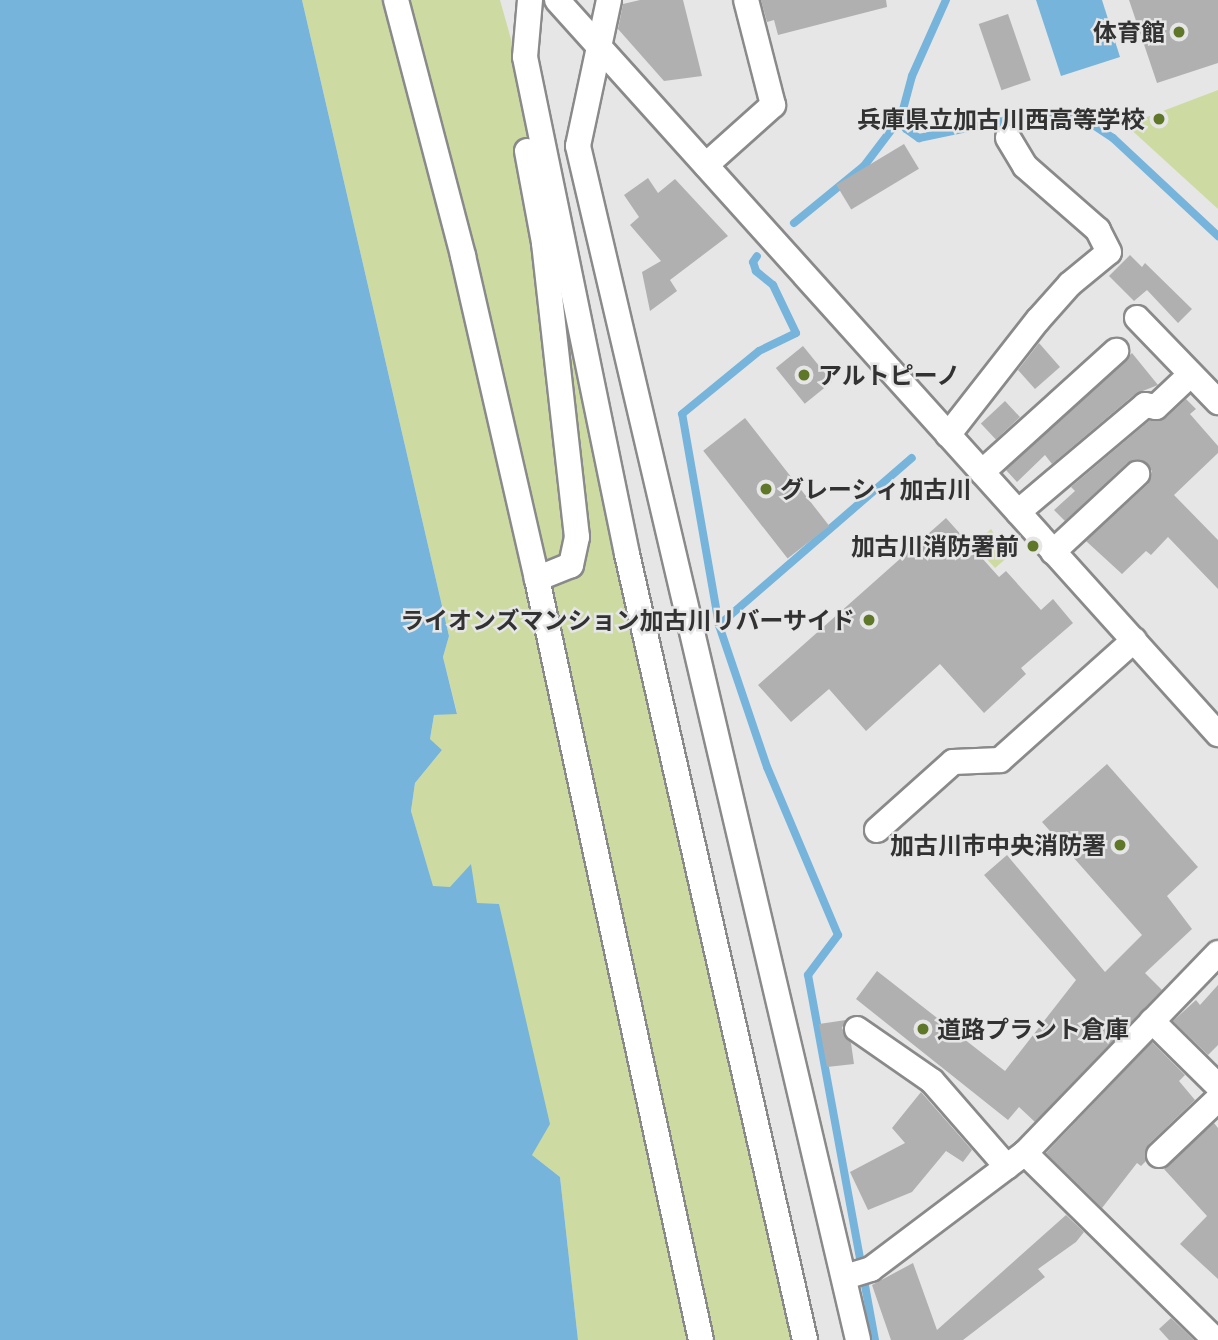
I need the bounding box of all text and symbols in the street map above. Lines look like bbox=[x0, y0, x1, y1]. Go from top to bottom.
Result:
place label: 体育館 bbox=[1093, 18, 1165, 46]
marker: 体育館 bbox=[1171, 24, 1187, 40]
place label: 兵庫県立加古川西高等学校 bbox=[857, 105, 1145, 133]
marker: 兵庫県立加古川西高等学校 bbox=[1151, 111, 1167, 127]
place label: アルトピーノ bbox=[818, 361, 962, 389]
marker: アルトピーノ bbox=[796, 367, 812, 383]
place label: グレーシィ加古川 bbox=[780, 475, 972, 503]
marker: グレーシィ加古川 bbox=[758, 481, 774, 497]
place label: 加古川消防署前 bbox=[851, 532, 1019, 560]
marker: 加古川消防署前 bbox=[1025, 538, 1041, 554]
place label: ライオンズマンション加古川リバーサイド bbox=[399, 606, 855, 634]
marker: ライオンズマンション加古川リバーサイド bbox=[861, 612, 877, 628]
place label: 加古川市中央消防署 bbox=[890, 831, 1106, 859]
marker: 加古川市中央消防署 bbox=[1112, 837, 1128, 853]
place label: 道路プラント倉庫 bbox=[937, 1015, 1129, 1043]
marker: 道路プラント倉庫 bbox=[915, 1021, 931, 1037]

